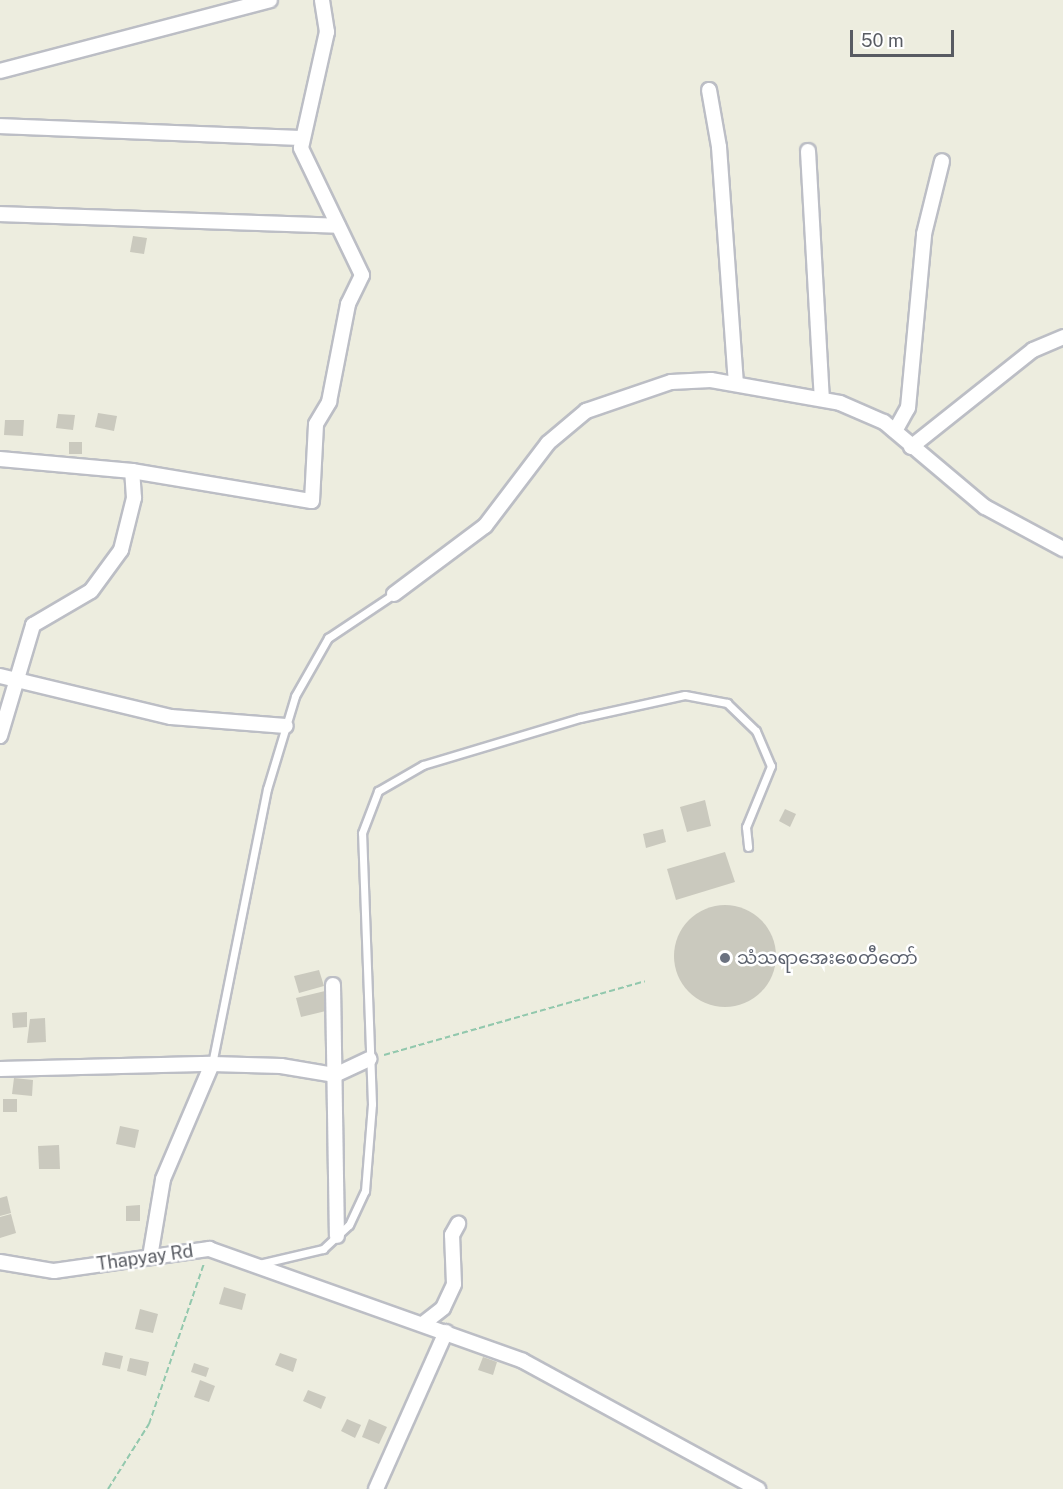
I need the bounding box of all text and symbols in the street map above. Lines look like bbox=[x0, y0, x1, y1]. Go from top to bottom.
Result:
scale bar bbox=[853, 18, 956, 56]
text: 50 m bbox=[861, 30, 904, 51]
place label: သံသရာအေးစေတီတော် bbox=[737, 947, 918, 969]
marker: သံသရာအေးစေတီတော် bbox=[718, 951, 732, 965]
street label: Thapyay Rd bbox=[95, 1241, 195, 1275]

